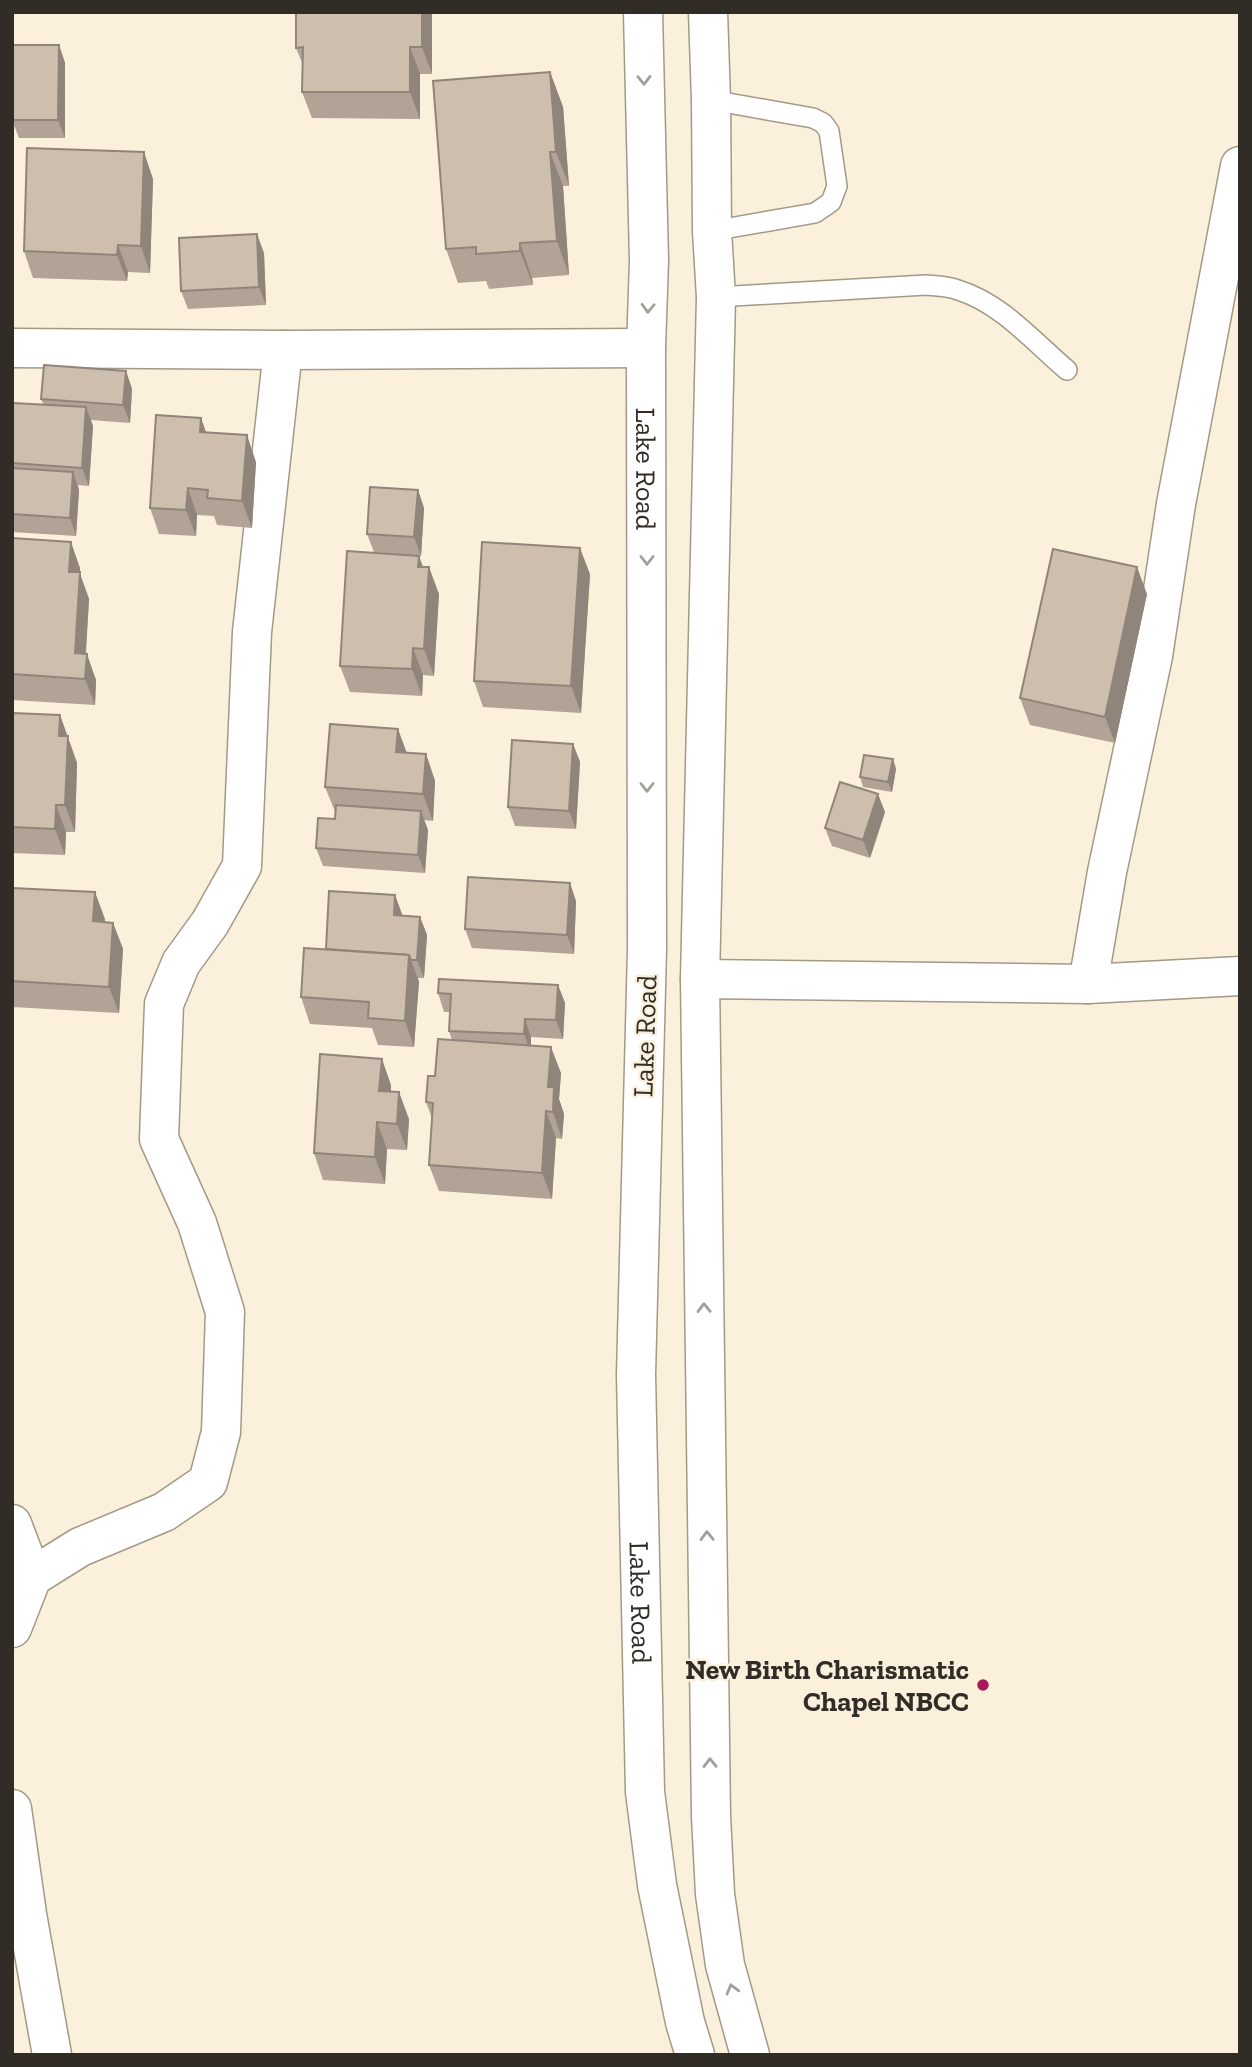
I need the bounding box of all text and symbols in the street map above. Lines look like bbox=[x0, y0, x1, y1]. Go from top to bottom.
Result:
one-way arrow bbox=[636, 76, 652, 86]
one-way arrow bbox=[640, 303, 655, 314]
street label: Lake Road bbox=[630, 408, 663, 530]
one-way arrow bbox=[639, 555, 655, 566]
one-way arrow bbox=[639, 783, 655, 793]
street label: Lake Road bbox=[626, 974, 664, 1098]
one-way arrow bbox=[696, 1303, 712, 1313]
one-way arrow bbox=[699, 1530, 714, 1541]
street label: Lake Road bbox=[623, 1541, 659, 1664]
place label: New Birth Charismatic Chapel NBCC bbox=[685, 1653, 969, 1718]
marker: New Birth Charismatic Chapel NBCC bbox=[975, 1677, 991, 1693]
one-way arrow bbox=[702, 1758, 718, 1768]
one-way arrow bbox=[726, 1983, 740, 1995]

